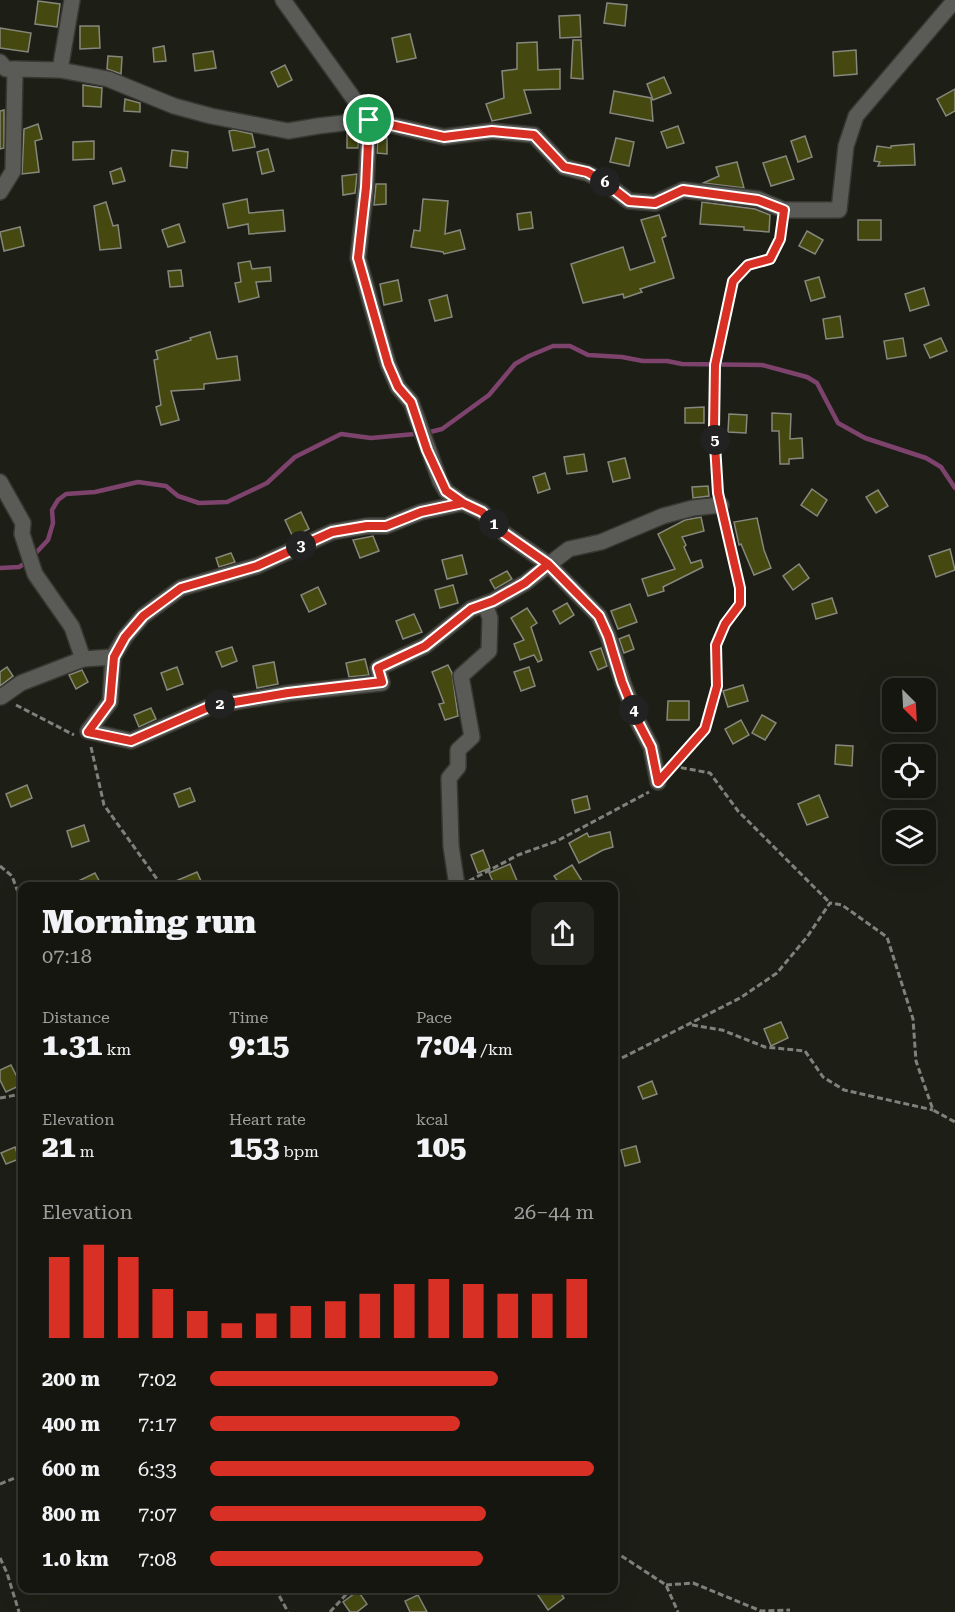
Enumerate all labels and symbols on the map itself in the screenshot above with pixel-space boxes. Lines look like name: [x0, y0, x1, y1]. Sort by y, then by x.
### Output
pin: [343, 94, 394, 145]
pin: 6: [590, 167, 620, 197]
pin: 5: [700, 425, 730, 455]
pin: 1: [479, 509, 509, 539]
pin: 3: [286, 531, 316, 561]
north arrow: [882, 678, 936, 732]
pin: 2: [205, 689, 235, 719]
pin: 4: [619, 695, 649, 725]

